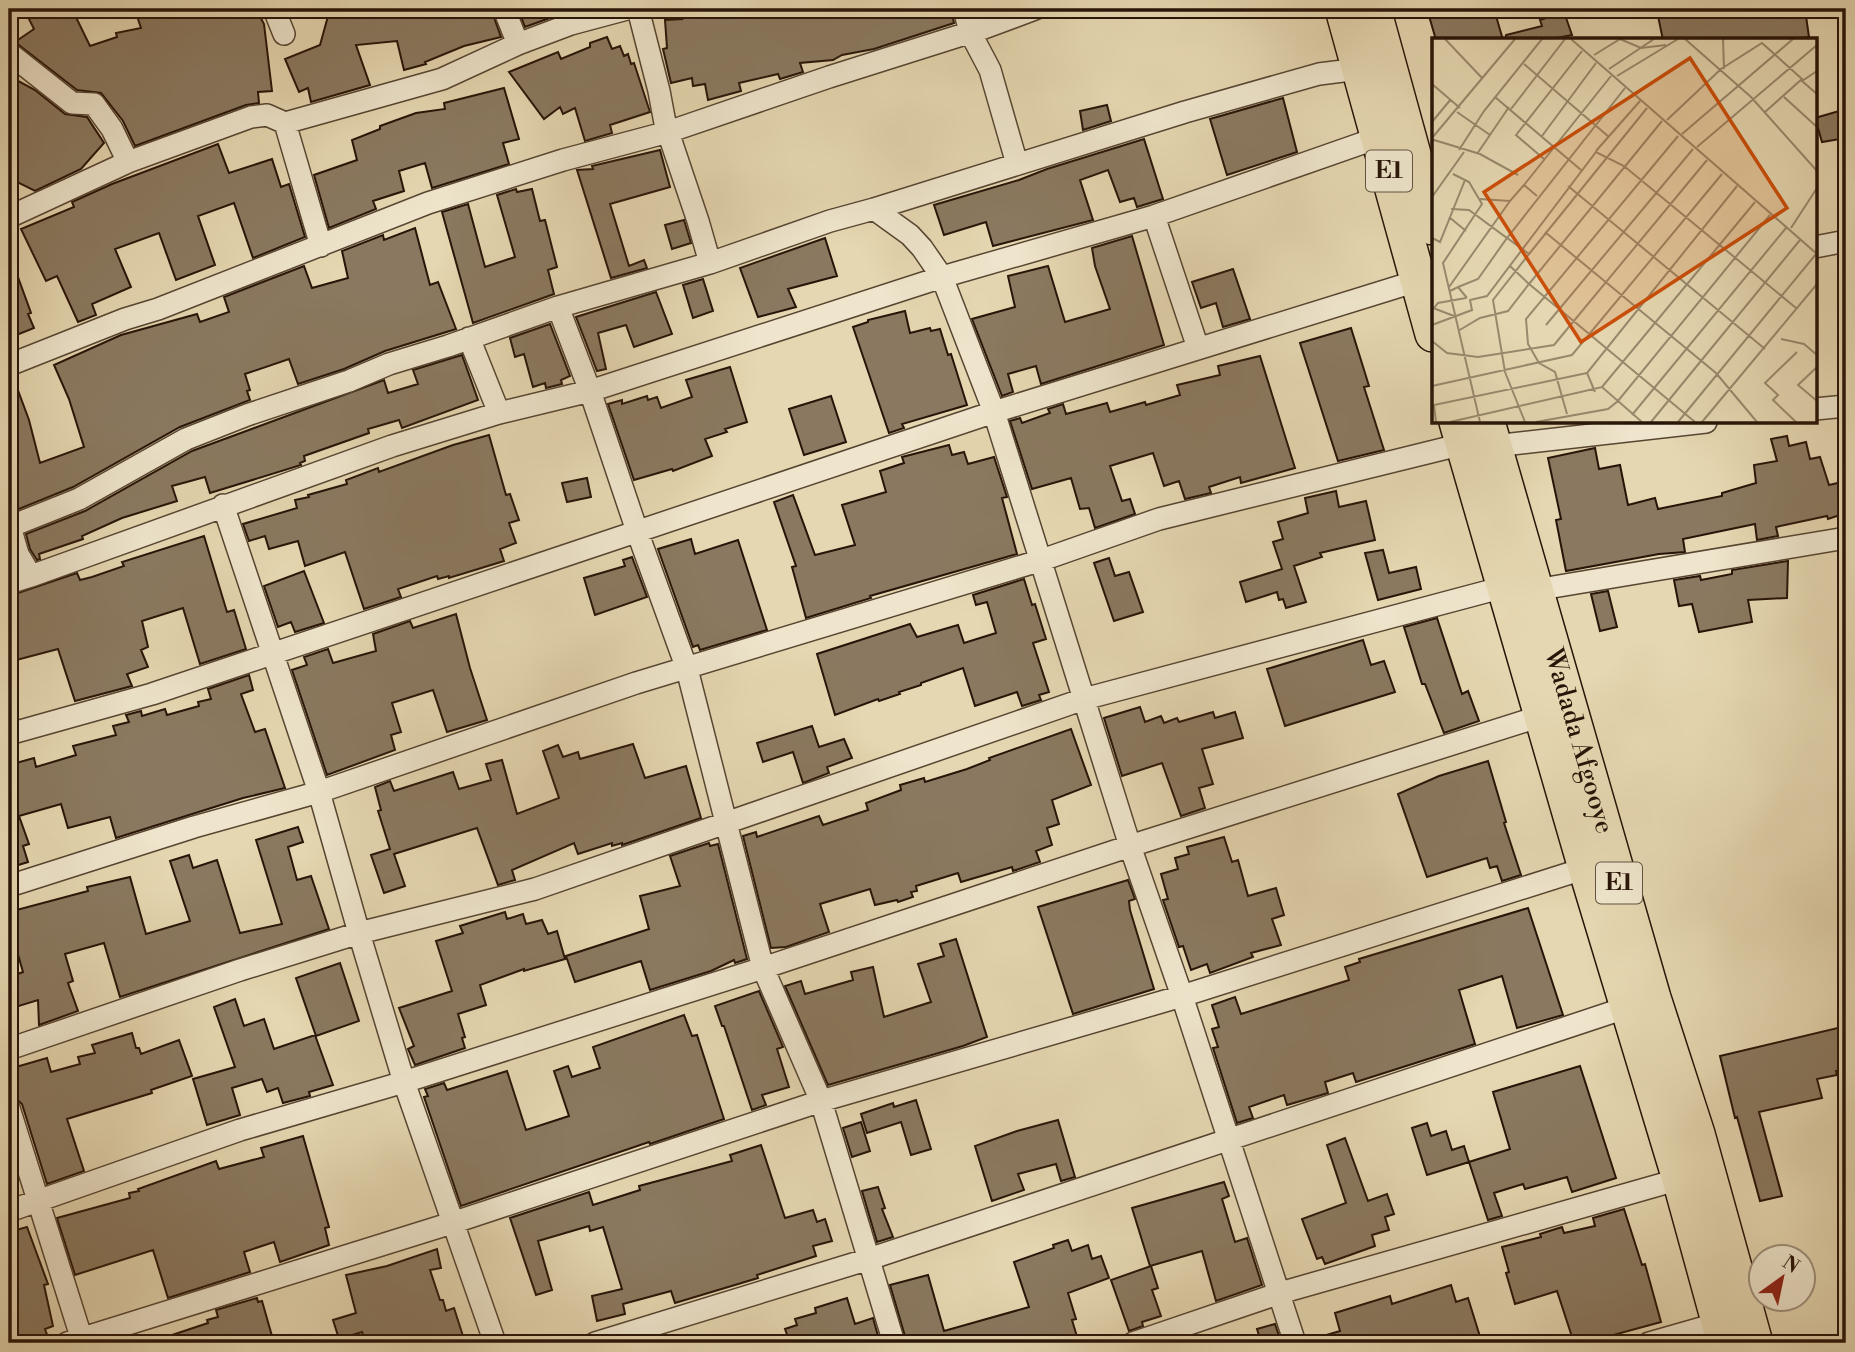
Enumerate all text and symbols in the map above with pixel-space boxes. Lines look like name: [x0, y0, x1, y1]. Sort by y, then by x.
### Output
inset map: [1432, 38, 1816, 424]
road number: E1: [1366, 150, 1412, 191]
street label: Wadada Afgooye: [1537, 644, 1621, 837]
road number: E1: [1596, 862, 1642, 903]
north arrow: [1746, 1244, 1816, 1314]
text: N: [1778, 1250, 1804, 1279]

